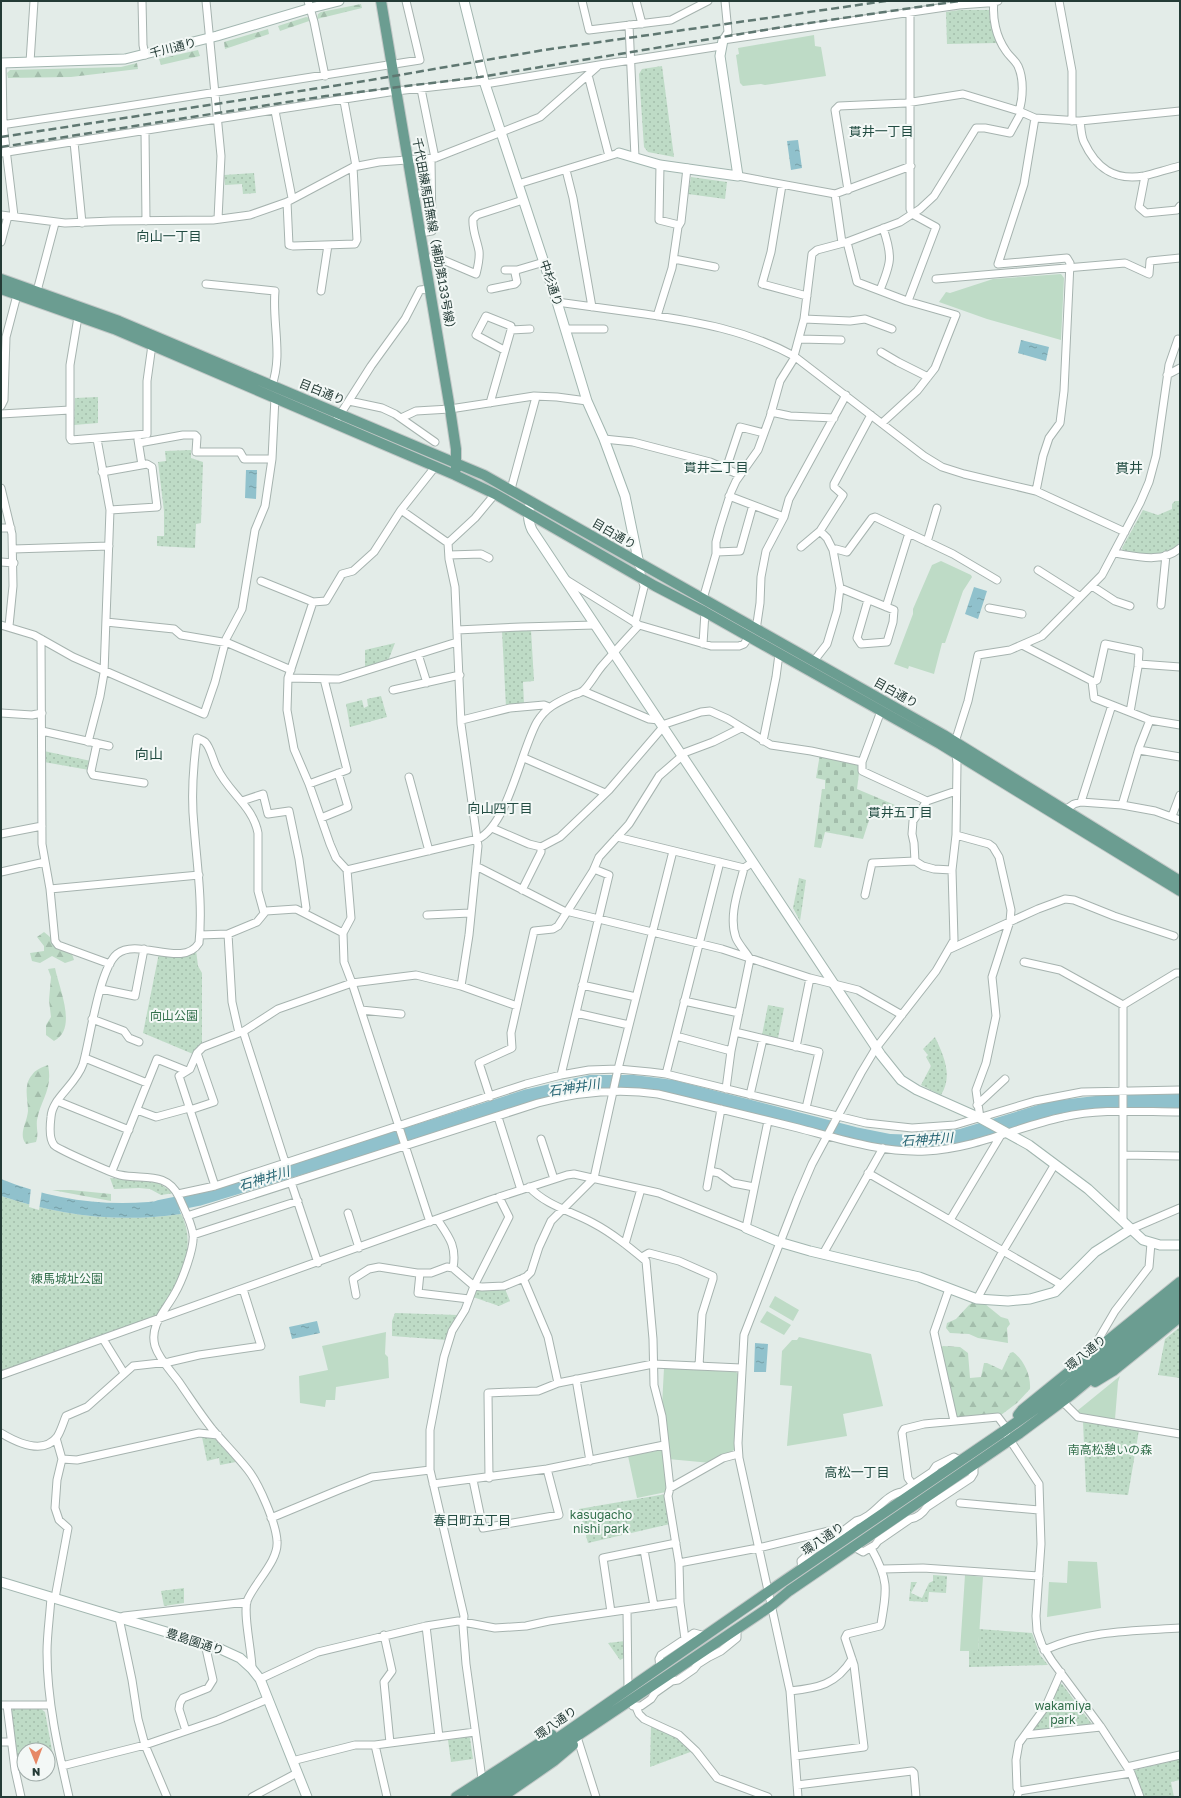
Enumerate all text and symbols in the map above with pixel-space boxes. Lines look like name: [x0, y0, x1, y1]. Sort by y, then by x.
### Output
street label: 千川通り: [148, 34, 198, 61]
district label: 貫井一丁目: [848, 123, 914, 139]
street label: 千代田練馬田無線（補助第133号線）: [410, 136, 459, 336]
district label: 向山一丁目: [136, 228, 202, 244]
street label: 中杉通り: [537, 258, 566, 308]
street label: 目白通り: [297, 376, 347, 407]
district label: 貫井二丁目: [683, 459, 749, 475]
district label: 貫井: [1115, 459, 1143, 476]
street label: 目白通り: [590, 515, 639, 552]
street label: 目白通り: [872, 674, 921, 711]
district label: 向山: [135, 745, 163, 762]
district label: 向山四丁目: [467, 800, 533, 816]
district label: 貫井五丁目: [867, 804, 933, 820]
park label: 向山公園: [150, 1008, 198, 1023]
water label: 石神井川: [547, 1075, 603, 1099]
water label: 石神井川: [900, 1129, 955, 1149]
water label: 石神井川: [237, 1162, 293, 1193]
park label: 練馬城址公園: [31, 1271, 103, 1286]
street label: 環八通り: [1062, 1332, 1109, 1374]
park label: 南高松憩いの森: [1068, 1442, 1152, 1457]
district label: 高松一丁目: [824, 1464, 890, 1480]
park label: kasugacho nishi park: [570, 1507, 632, 1536]
district label: 春日町五丁目: [433, 1512, 511, 1528]
street label: 環八通り: [799, 1519, 847, 1558]
street label: 豊島園通り: [164, 1625, 226, 1658]
park label: wakamiya park: [1035, 1698, 1091, 1727]
street label: 環八通り: [532, 1703, 580, 1743]
north arrow: [16, 1742, 56, 1782]
text: N: [32, 1766, 40, 1779]

